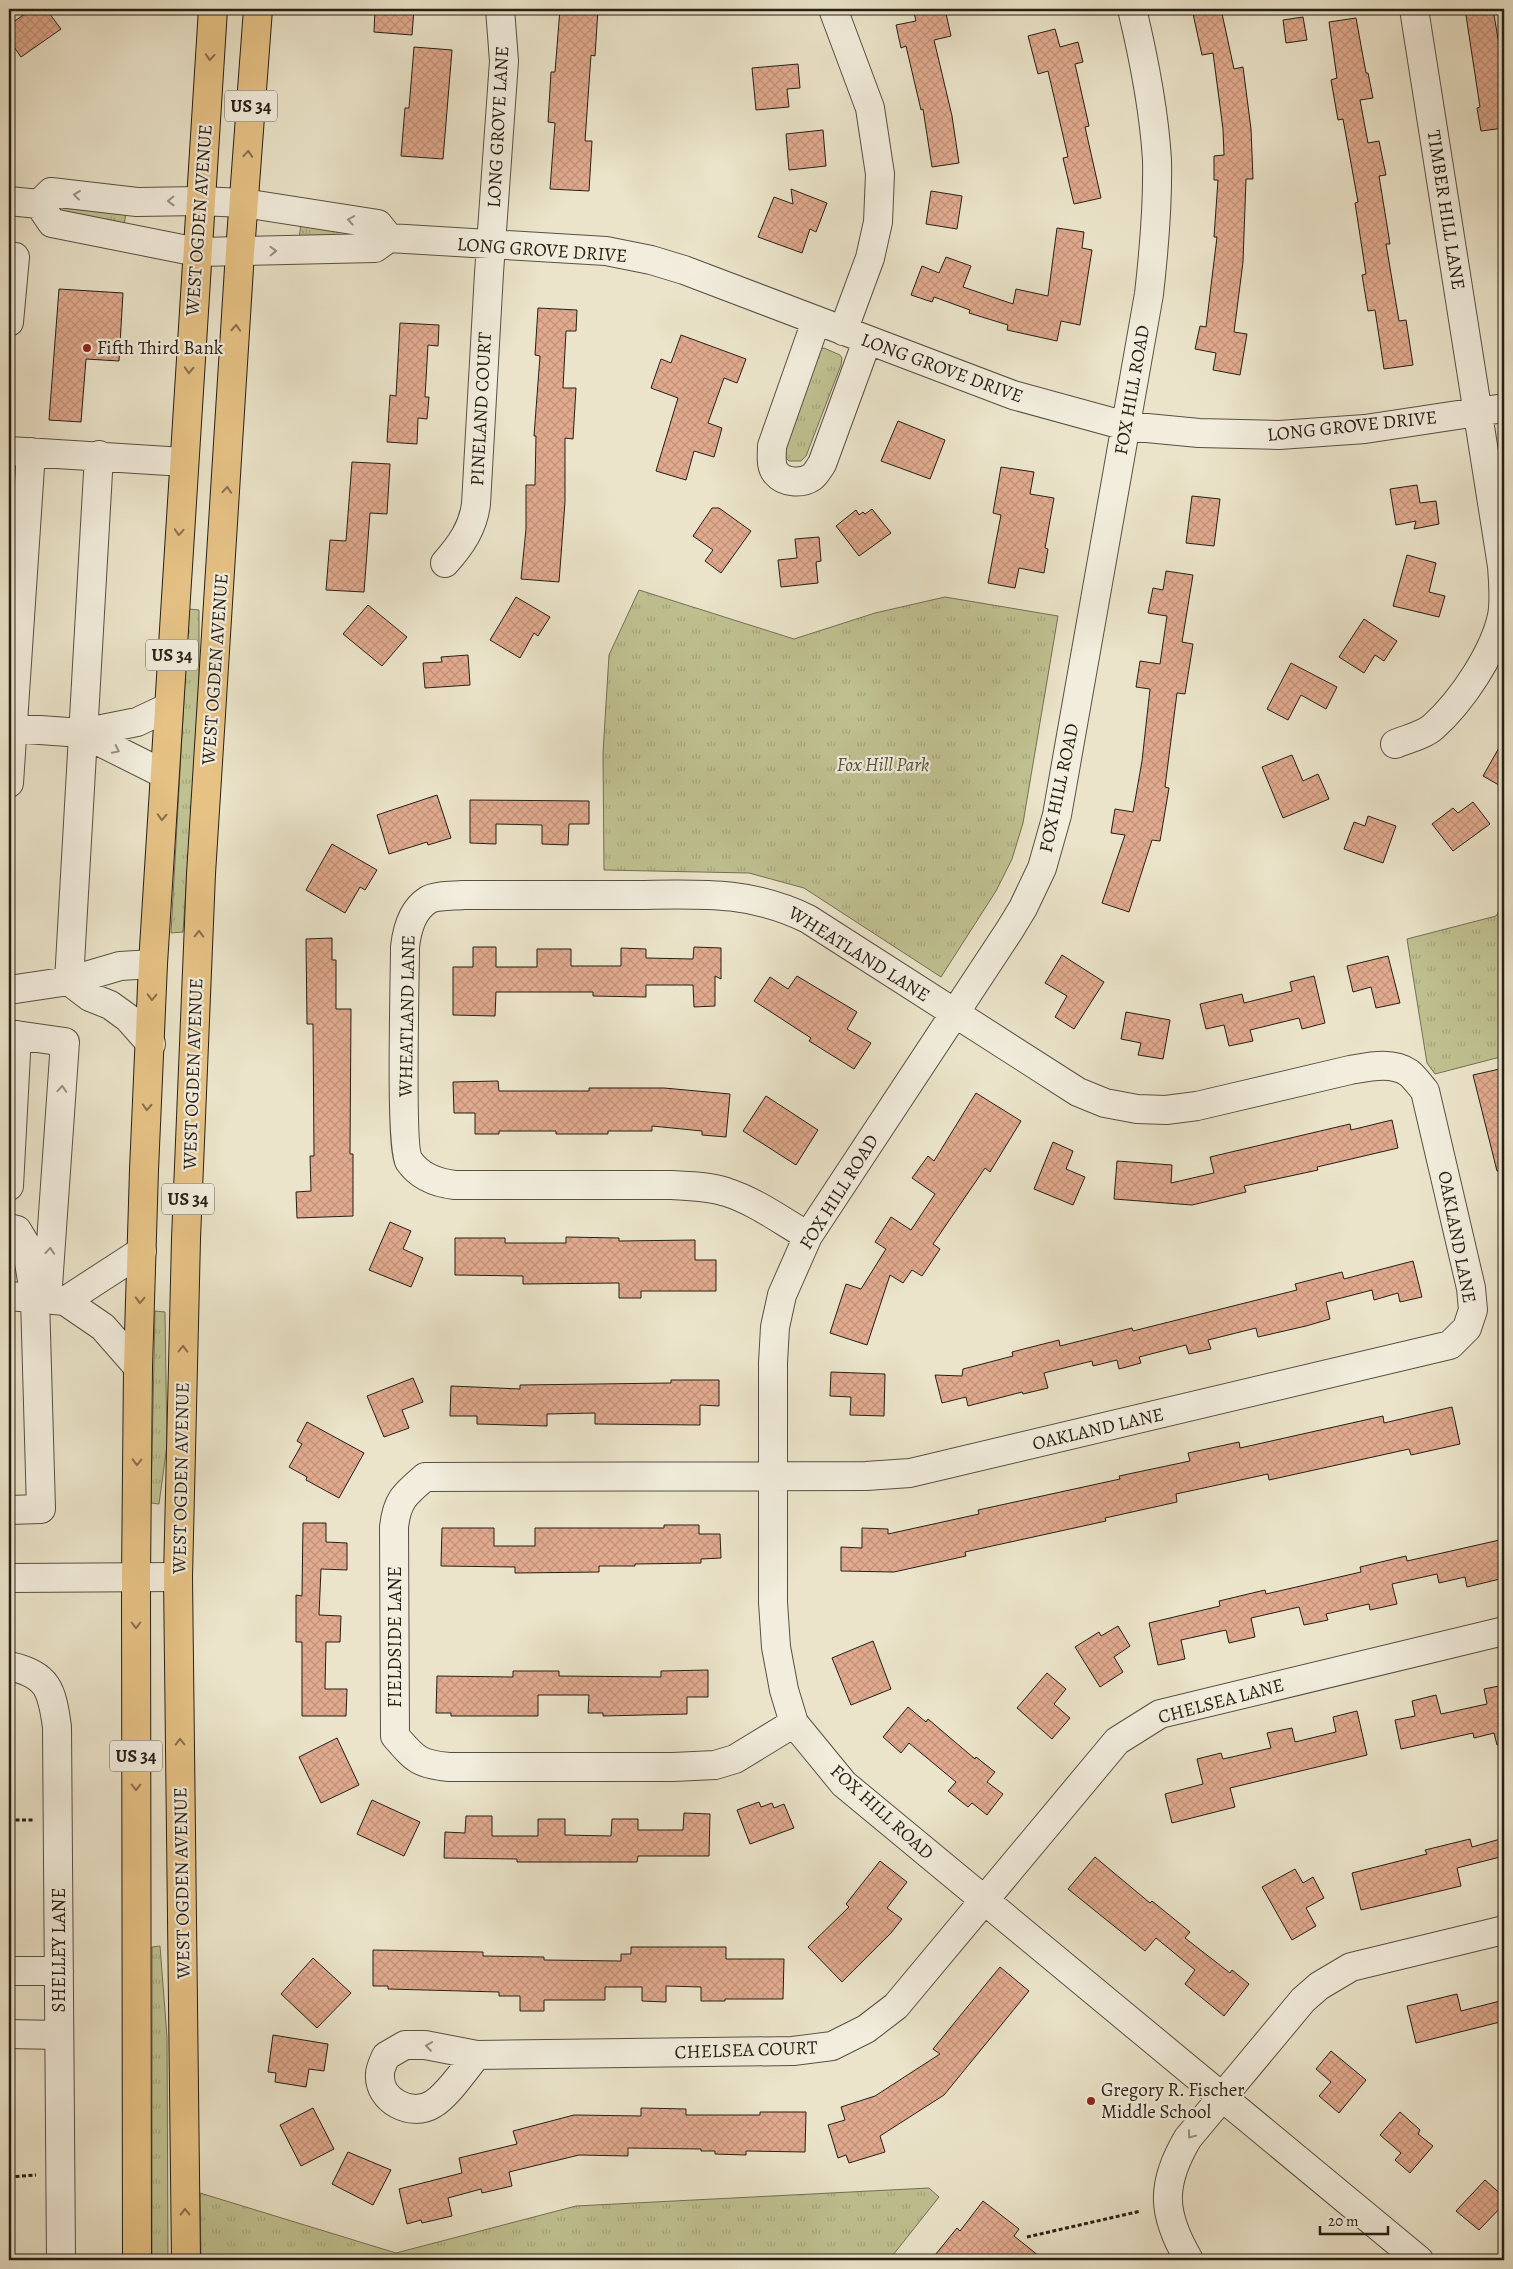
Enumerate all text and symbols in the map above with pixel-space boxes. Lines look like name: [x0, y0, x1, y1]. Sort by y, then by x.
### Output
street label: LONG GROVE LANE: [481, 45, 515, 209]
one-way arrow: [204, 54, 215, 62]
road number: US 34: [225, 90, 277, 122]
street label: WEST OGDEN AVENUE: [179, 123, 219, 318]
street label: TIMBER HILL LANE: [1421, 128, 1471, 292]
one-way arrow: [242, 150, 253, 158]
one-way arrow: [73, 190, 81, 201]
one-way arrow: [167, 196, 174, 206]
one-way arrow: [347, 215, 356, 225]
street label: LONG GROVE DRIVE: [456, 231, 628, 269]
one-way arrow: [269, 245, 277, 256]
street label: FOX HILL ROAD: [1108, 323, 1156, 457]
one-way arrow: [230, 324, 241, 332]
street label: LONG GROVE DRIVE: [857, 327, 1027, 409]
street label: PINELAND COURT: [464, 331, 498, 487]
place label: Fifth Third Bank: [97, 335, 224, 361]
marker: Fifth Third Bank: [81, 342, 93, 354]
one-way arrow: [184, 367, 195, 375]
street label: LONG GROVE DRIVE: [1266, 404, 1438, 448]
one-way arrow: [221, 486, 232, 494]
one-way arrow: [174, 529, 185, 537]
street label: WEST OGDEN AVENUE: [195, 572, 235, 767]
road number: US 34: [146, 640, 198, 670]
street label: FOX HILL ROAD: [1033, 721, 1085, 855]
one-way arrow: [111, 744, 120, 754]
park label: Fox Hill Park: [837, 752, 929, 778]
one-way arrow: [156, 813, 167, 821]
street label: WHEATLAND LANE: [782, 899, 935, 1008]
one-way arrow: [194, 930, 204, 938]
street label: WHEATLAND LANE: [393, 935, 421, 1098]
street label: WEST OGDEN AVENUE: [177, 978, 209, 1171]
one-way arrow: [147, 993, 157, 1001]
one-way arrow: [56, 1085, 67, 1093]
one-way arrow: [142, 1103, 153, 1111]
street label: FOX HILL ROAD: [793, 1129, 885, 1255]
street label: OAKLAND LANE: [1431, 1169, 1483, 1305]
road number: US 34: [162, 1184, 214, 1214]
one-way arrow: [45, 1247, 56, 1255]
one-way arrow: [135, 1296, 145, 1304]
one-way arrow: [178, 1345, 189, 1353]
street label: WEST OGDEN AVENUE: [166, 1382, 196, 1575]
street label: OAKLAND LANE: [1030, 1401, 1166, 1457]
one-way arrow: [132, 1459, 142, 1467]
street label: FIELDSIDE LANE: [382, 1566, 408, 1708]
one-way arrow: [131, 1622, 141, 1629]
street label: CHELSEA LANE: [1155, 1672, 1287, 1730]
one-way arrow: [175, 1738, 185, 1746]
road number: US 34: [110, 1740, 162, 1772]
street label: FOX HILL ROAD: [825, 1758, 939, 1866]
one-way arrow: [131, 1784, 141, 1792]
street label: WEST OGDEN AVENUE: [167, 1787, 197, 1980]
street label: SHELLEY LANE: [46, 1888, 72, 2012]
street label: CHELSEA COURT: [674, 2034, 819, 2065]
one-way arrow: [425, 2041, 433, 2052]
place label: Gregory R. Fischer Middle School: [1101, 2077, 1245, 2125]
marker: Gregory R. Fischer Middle School: [1085, 2095, 1097, 2107]
one-way arrow: [1188, 2129, 1197, 2139]
scale bar: [1320, 2204, 1388, 2236]
one-way arrow: [180, 2207, 190, 2215]
text: 20 m: [1328, 2211, 1359, 2231]

